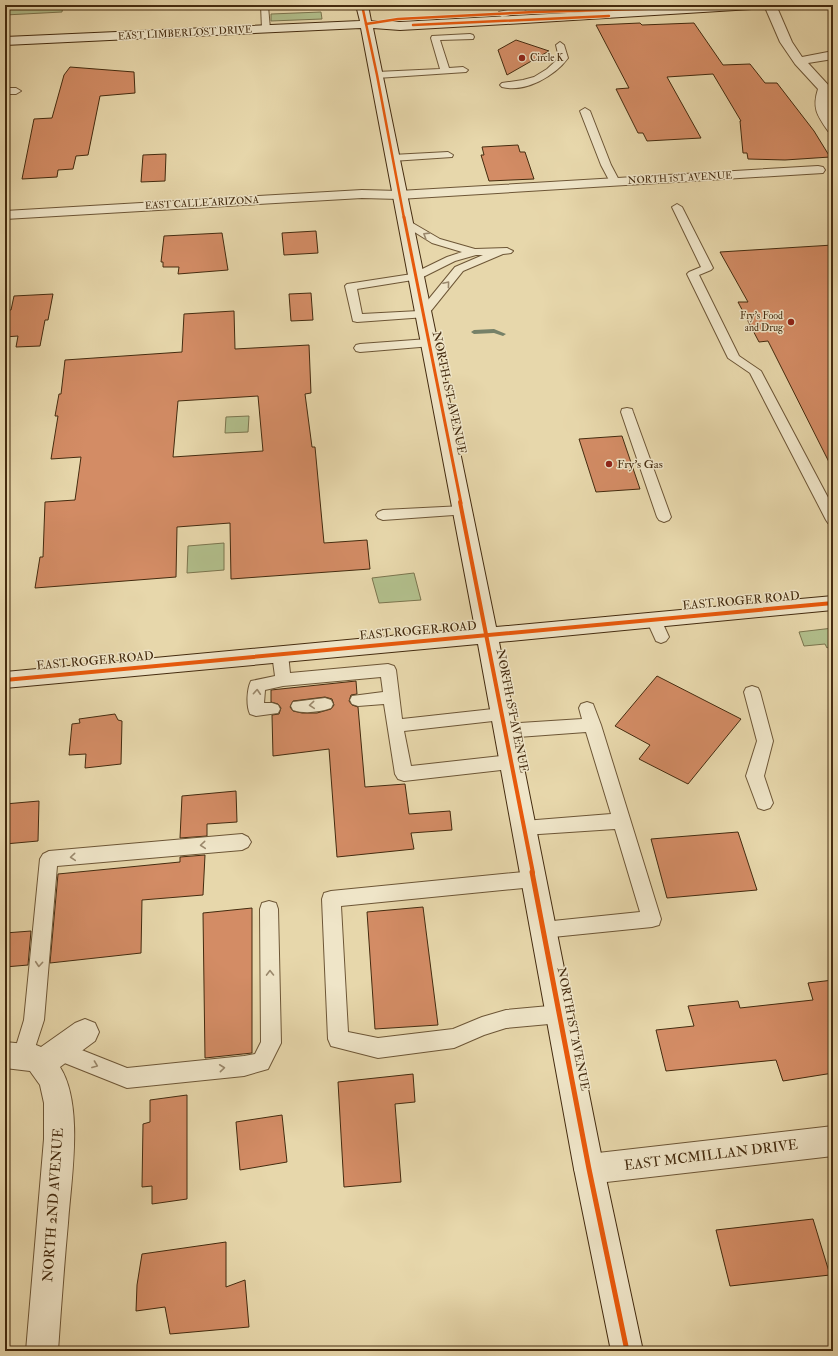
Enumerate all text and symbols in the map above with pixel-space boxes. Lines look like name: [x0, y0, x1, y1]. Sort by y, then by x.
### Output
street label: EAST LIMBERLOST DRIVE: [118, 23, 252, 43]
place label: Circle K: [530, 52, 564, 64]
marker: Circle K: [517, 53, 527, 63]
street label: NORTH 1ST AVENUE: [627, 169, 733, 187]
street label: EAST CALLE ARIZONA: [145, 194, 260, 212]
one-way arrow: [423, 232, 430, 240]
one-way arrow: [443, 282, 450, 289]
place label: Fry's Food and Drug: [740, 310, 784, 334]
marker: Fry's Food and Drug: [786, 317, 796, 327]
street label: NORTH 1ST AVENUE: [429, 330, 469, 456]
place label: Fry's Gas: [617, 457, 663, 472]
marker: Fry's Gas: [604, 459, 614, 469]
street label: EAST ROGER ROAD: [682, 588, 801, 614]
street label: EAST ROGER ROAD: [359, 618, 478, 644]
street label: EAST ROGER ROAD: [36, 648, 155, 674]
street label: NORTH 1ST AVENUE: [493, 648, 531, 774]
one-way arrow: [253, 689, 261, 695]
one-way arrow: [309, 701, 315, 710]
one-way arrow: [200, 841, 206, 850]
one-way arrow: [70, 852, 76, 861]
one-way arrow: [35, 961, 44, 967]
street label: NORTH 1ST AVENUE: [554, 966, 592, 1092]
one-way arrow: [266, 970, 274, 976]
one-way arrow: [92, 1061, 99, 1069]
one-way arrow: [219, 1064, 225, 1073]
street label: NORTH 2ND AVENUE: [39, 1127, 67, 1283]
street label: EAST MCMILLAN DRIVE: [623, 1136, 799, 1174]

